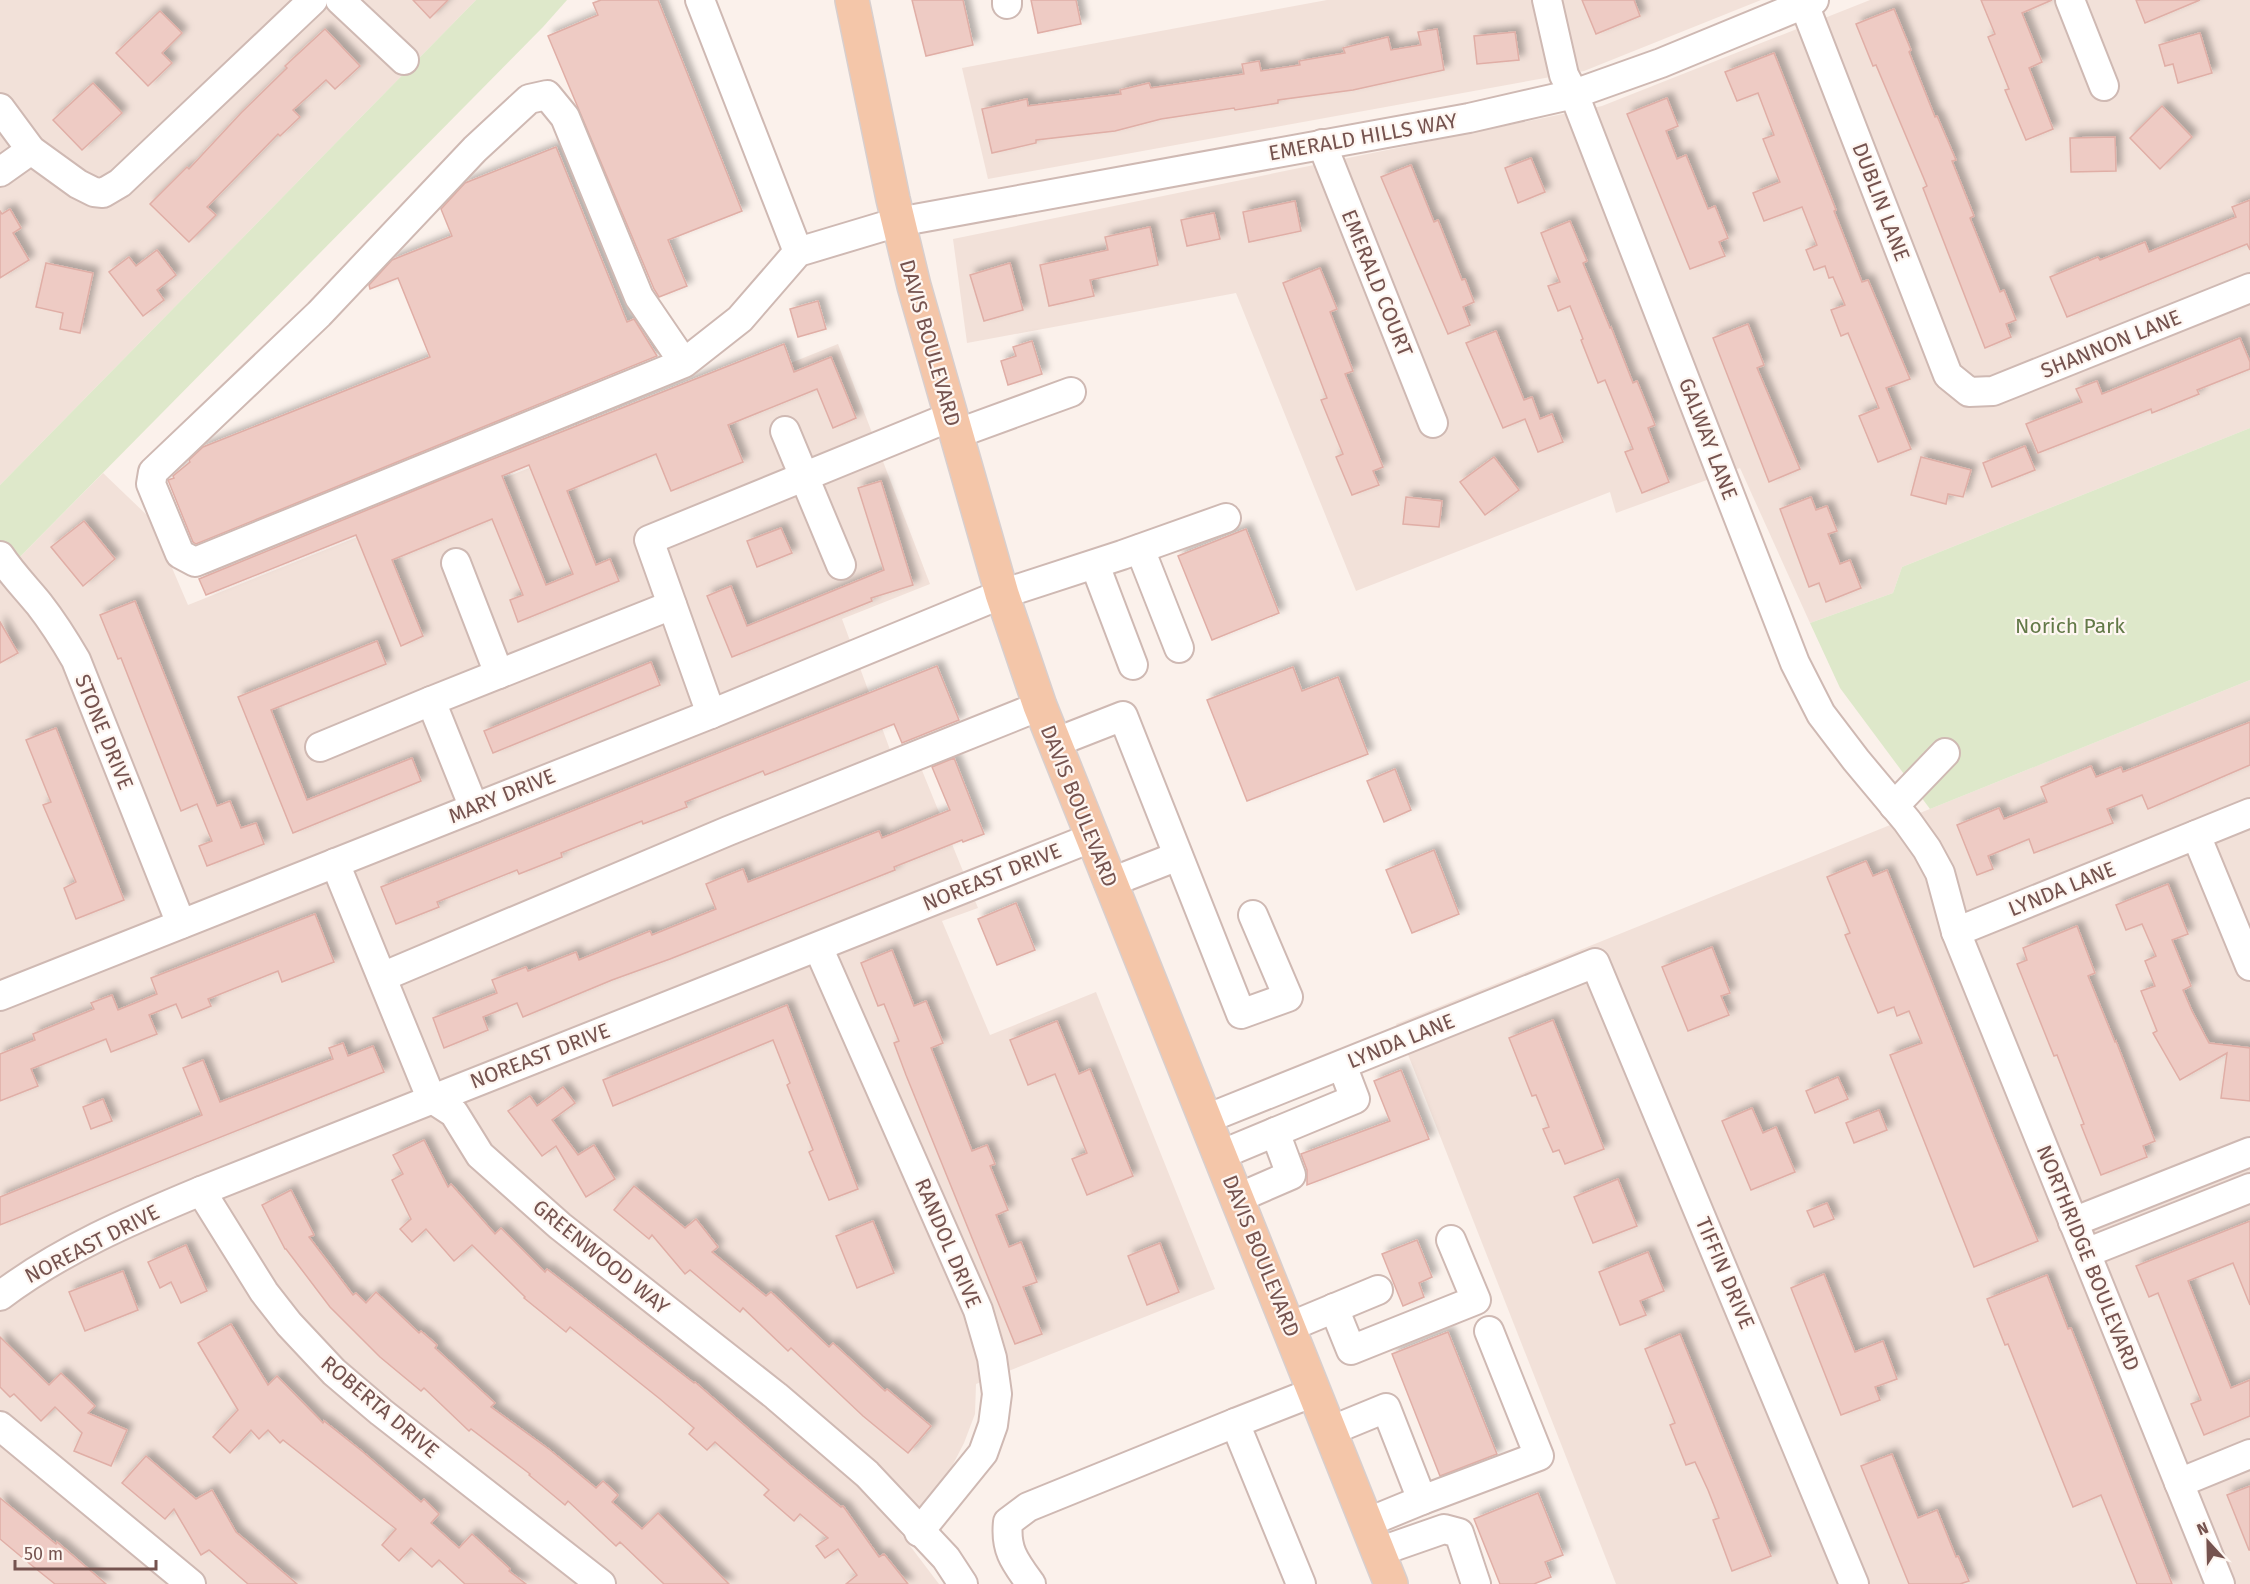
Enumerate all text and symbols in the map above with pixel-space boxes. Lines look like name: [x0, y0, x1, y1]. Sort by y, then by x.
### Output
street label: EMERALD HILLS WAY: [1267, 108, 1460, 166]
street label: DUBLIN LANE: [1846, 139, 1916, 265]
street label: EMERALD COURT: [1336, 206, 1418, 360]
street label: DAVIS BOULEVARD: [894, 257, 966, 429]
street label: SHANNON LANE: [2037, 304, 2185, 384]
street label: GALWAY LANE: [1673, 374, 1743, 504]
park label: Norich Park: [2015, 613, 2125, 639]
street label: STONE DRIVE: [69, 671, 139, 793]
street label: DAVIS BOULEVARD: [1035, 721, 1123, 891]
street label: MARY DRIVE: [445, 763, 559, 829]
street label: NOREAST DRIVE: [919, 837, 1065, 917]
street label: LYNDA LANE: [2005, 856, 2119, 922]
street label: LYNDA LANE: [1344, 1008, 1458, 1074]
street label: NOREAST DRIVE: [466, 1017, 614, 1095]
street label: NORTHRIDGE BOULEVARD: [2031, 1141, 2145, 1375]
street label: DAVIS BOULEVARD: [1217, 1171, 1305, 1341]
street label: RANDOL DRIVE: [909, 1174, 987, 1312]
street label: GREENWOOD WAY: [527, 1194, 675, 1320]
street label: NOREAST DRIVE: [20, 1199, 164, 1289]
street label: TIFFIN DRIVE: [1690, 1213, 1760, 1333]
street label: ROBERTA DRIVE: [316, 1350, 444, 1464]
north arrow: [2178, 1512, 2238, 1572]
text: N: [2194, 1518, 2211, 1539]
scale bar: [15, 1533, 156, 1571]
text: 50 m: [24, 1543, 63, 1565]

